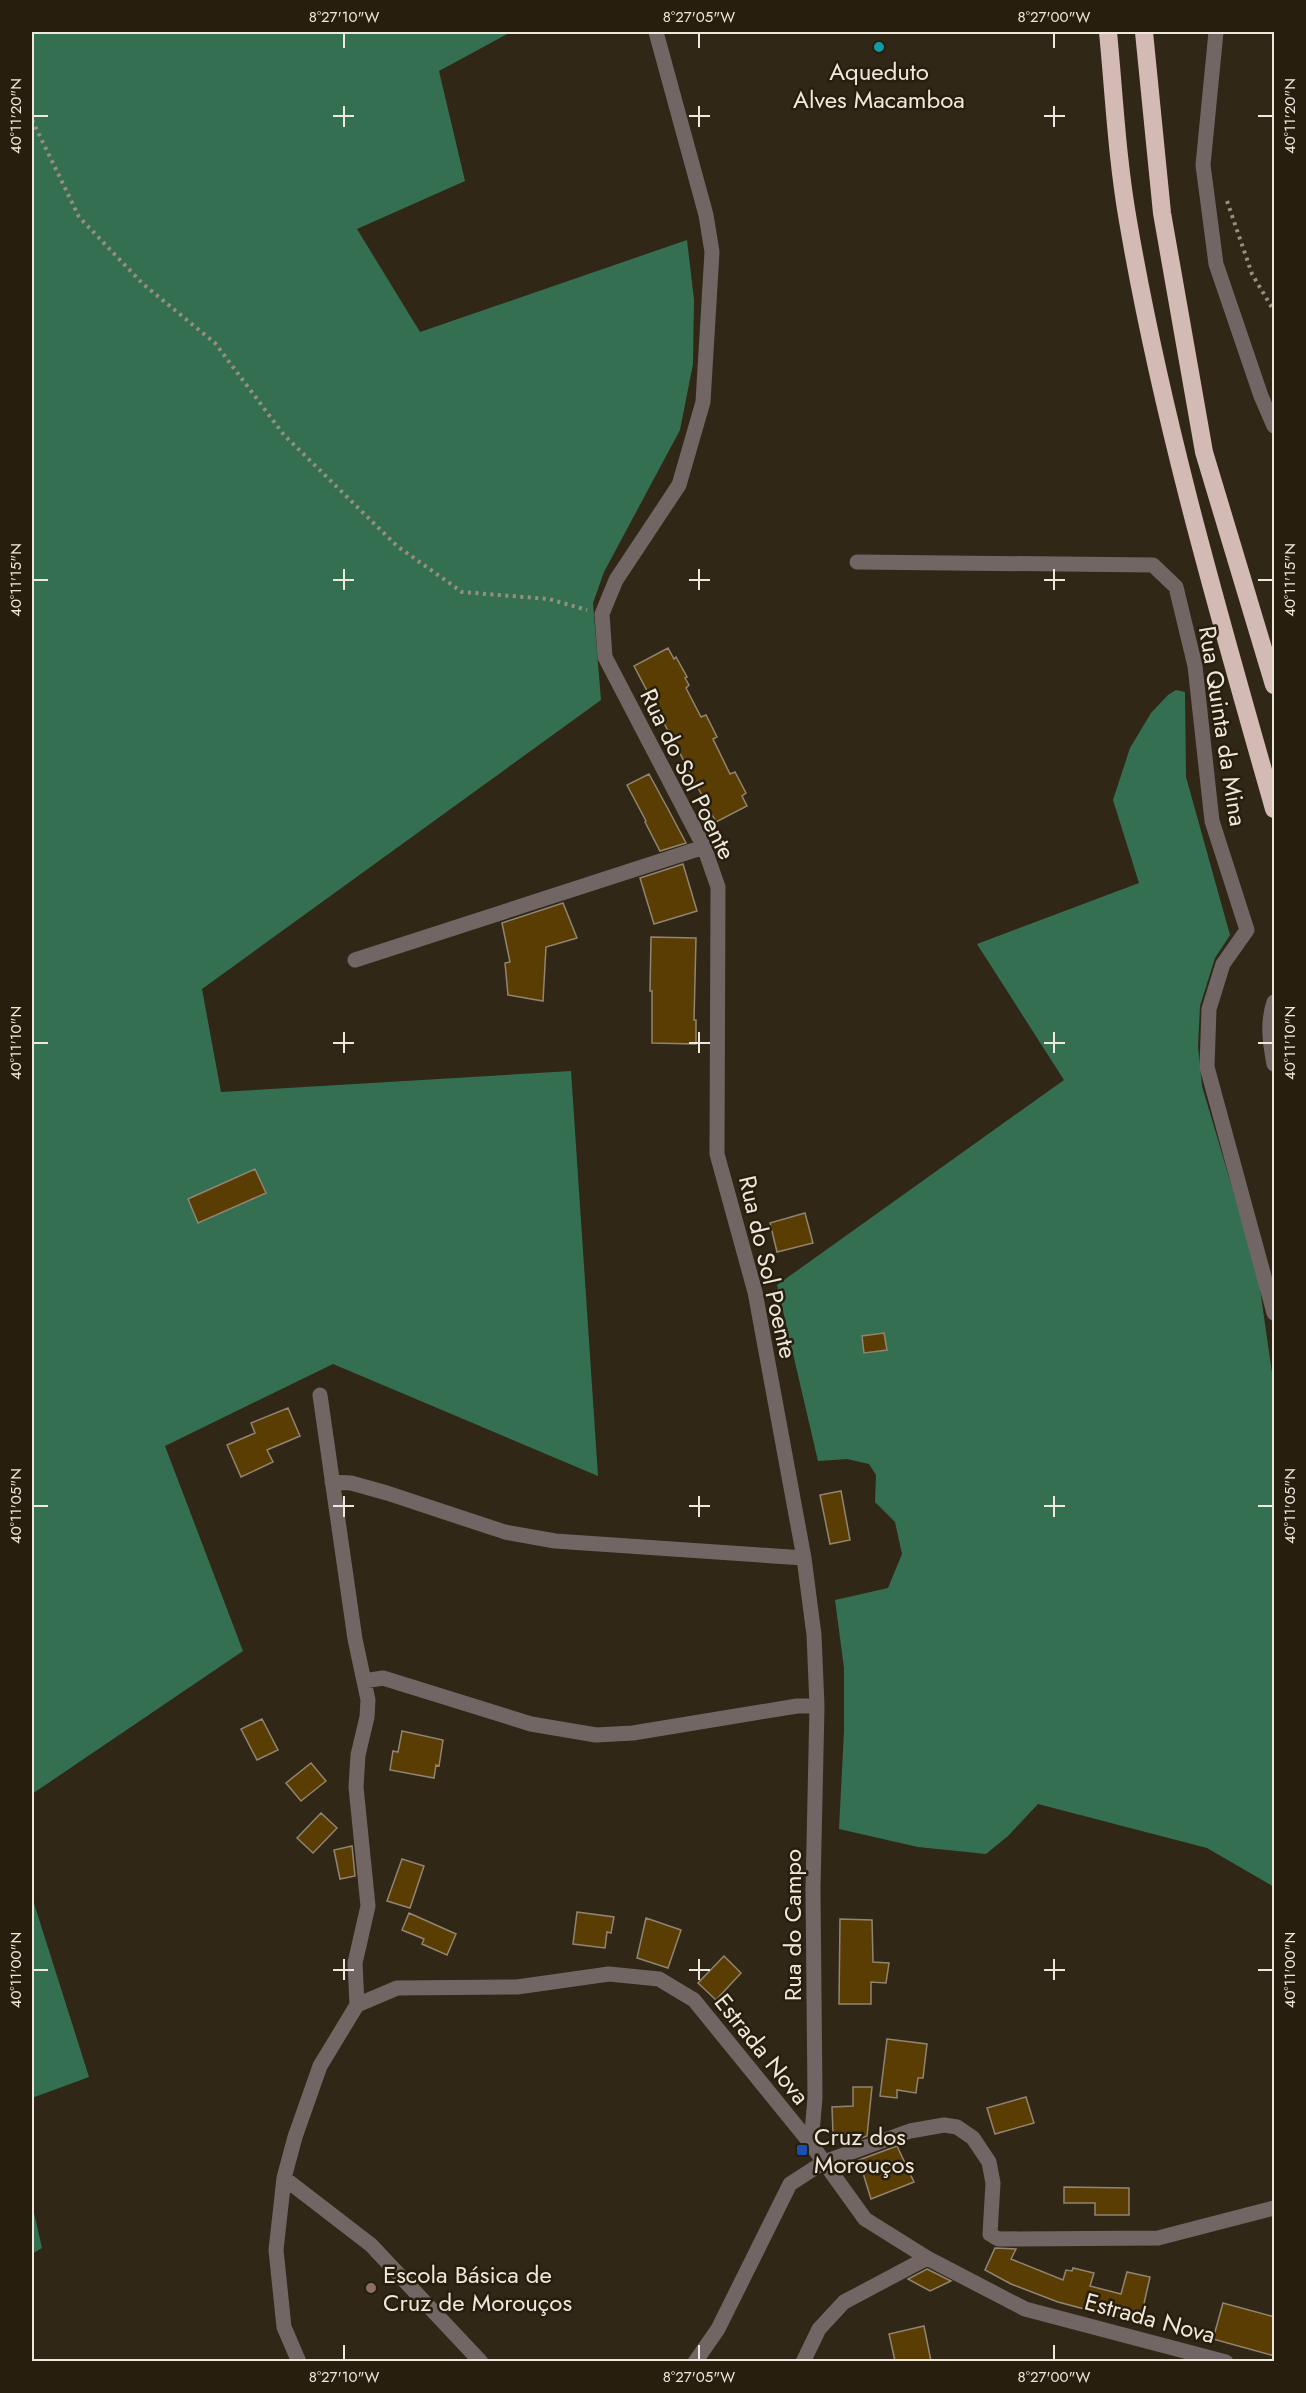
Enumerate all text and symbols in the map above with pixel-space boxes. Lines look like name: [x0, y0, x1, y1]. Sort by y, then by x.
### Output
text: 8°27'10"W: [309, 6, 379, 28]
text: 8°27'05"W: [663, 6, 735, 28]
text: 8°27'00"W: [1018, 6, 1091, 28]
marker: Aqueduto Alves Macamboa: [872, 40, 886, 54]
place label: Aqueduto Alves Macamboa: [793, 54, 965, 117]
text: 40°11'20"N: [5, 78, 27, 154]
text: 40°11'20"N: [1279, 78, 1301, 154]
text: 40°11'15"N: [5, 543, 27, 617]
text: 40°11'15"N: [1279, 543, 1301, 617]
street label: Rua Quinta da Mina: [1190, 624, 1256, 828]
street label: Rua do Sol Poente: [631, 683, 745, 865]
text: 40°11'10"N: [5, 1006, 27, 1080]
text: 40°11'10"N: [1279, 1006, 1301, 1080]
street label: Rua do Sol Poente: [730, 1172, 806, 1362]
text: 40°11'05"N: [5, 1468, 27, 1544]
text: 40°11'05"N: [1279, 1468, 1301, 1544]
street label: Rua do Campo: [775, 1849, 810, 2001]
text: 40°11'00"N: [5, 1932, 27, 2008]
text: 40°11'00"N: [1279, 1932, 1301, 2008]
street label: Estrada Nova: [706, 1986, 818, 2112]
place label: Cruz dos Morouços: [814, 2119, 914, 2182]
marker: Cruz dos Morouços: [795, 2143, 809, 2157]
place label: Escola Básica de Cruz de Morouços: [383, 2257, 572, 2320]
marker: Escola Básica de Cruz de Morouços: [364, 2281, 378, 2295]
street label: Estrada Nova: [1081, 2284, 1219, 2352]
text: 8°27'10"W: [309, 2366, 379, 2388]
text: 8°27'05"W: [663, 2366, 735, 2388]
text: 8°27'00"W: [1018, 2366, 1091, 2388]

